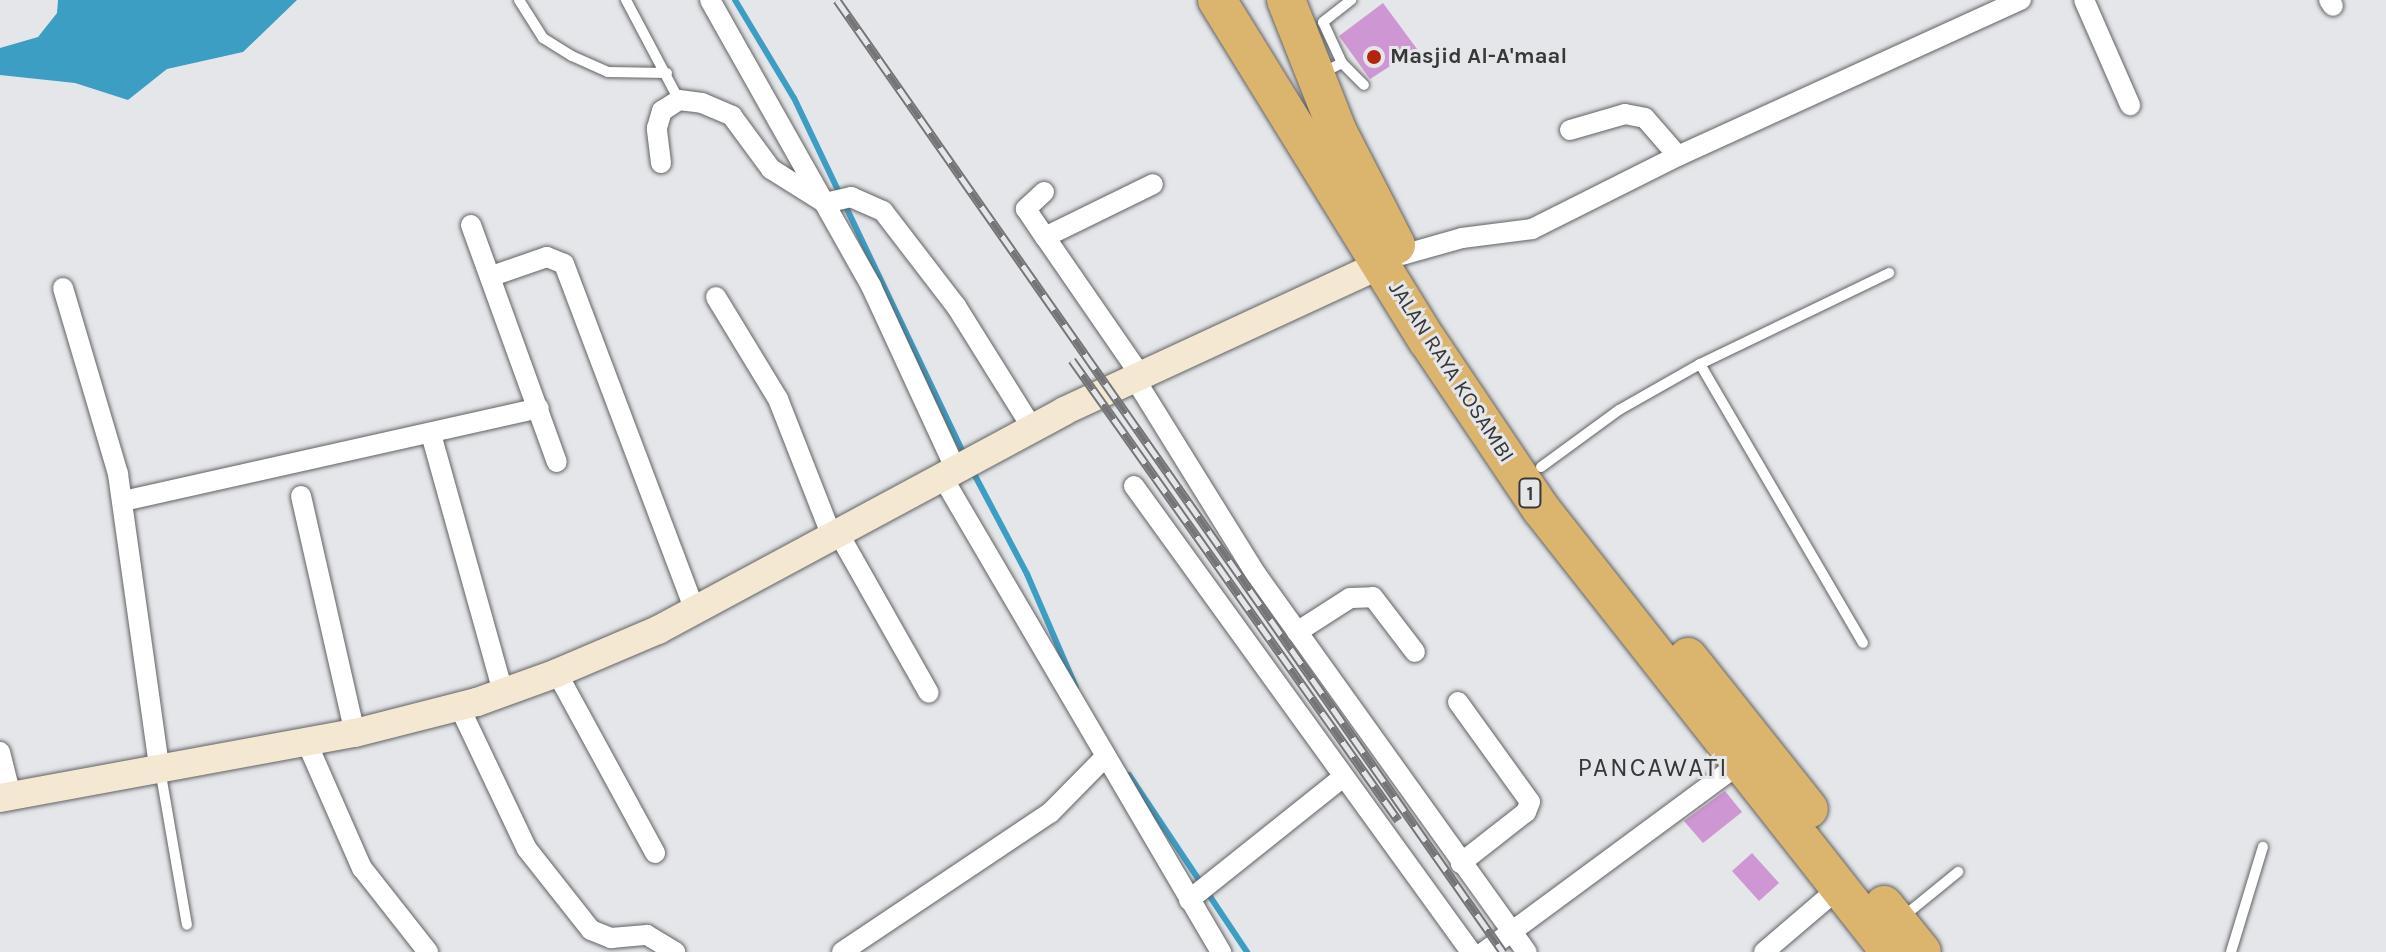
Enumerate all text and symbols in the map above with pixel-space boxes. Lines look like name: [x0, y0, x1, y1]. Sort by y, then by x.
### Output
place label: Masjid Al-A'maal: [1390, 44, 1567, 70]
marker: Masjid Al-A'maal: [1365, 48, 1383, 66]
street label: JALAN RAYA KOSAMBI: [1383, 276, 1519, 468]
road number: 1: [1518, 477, 1542, 509]
district label: PANCAWATI: [1578, 752, 1728, 784]

